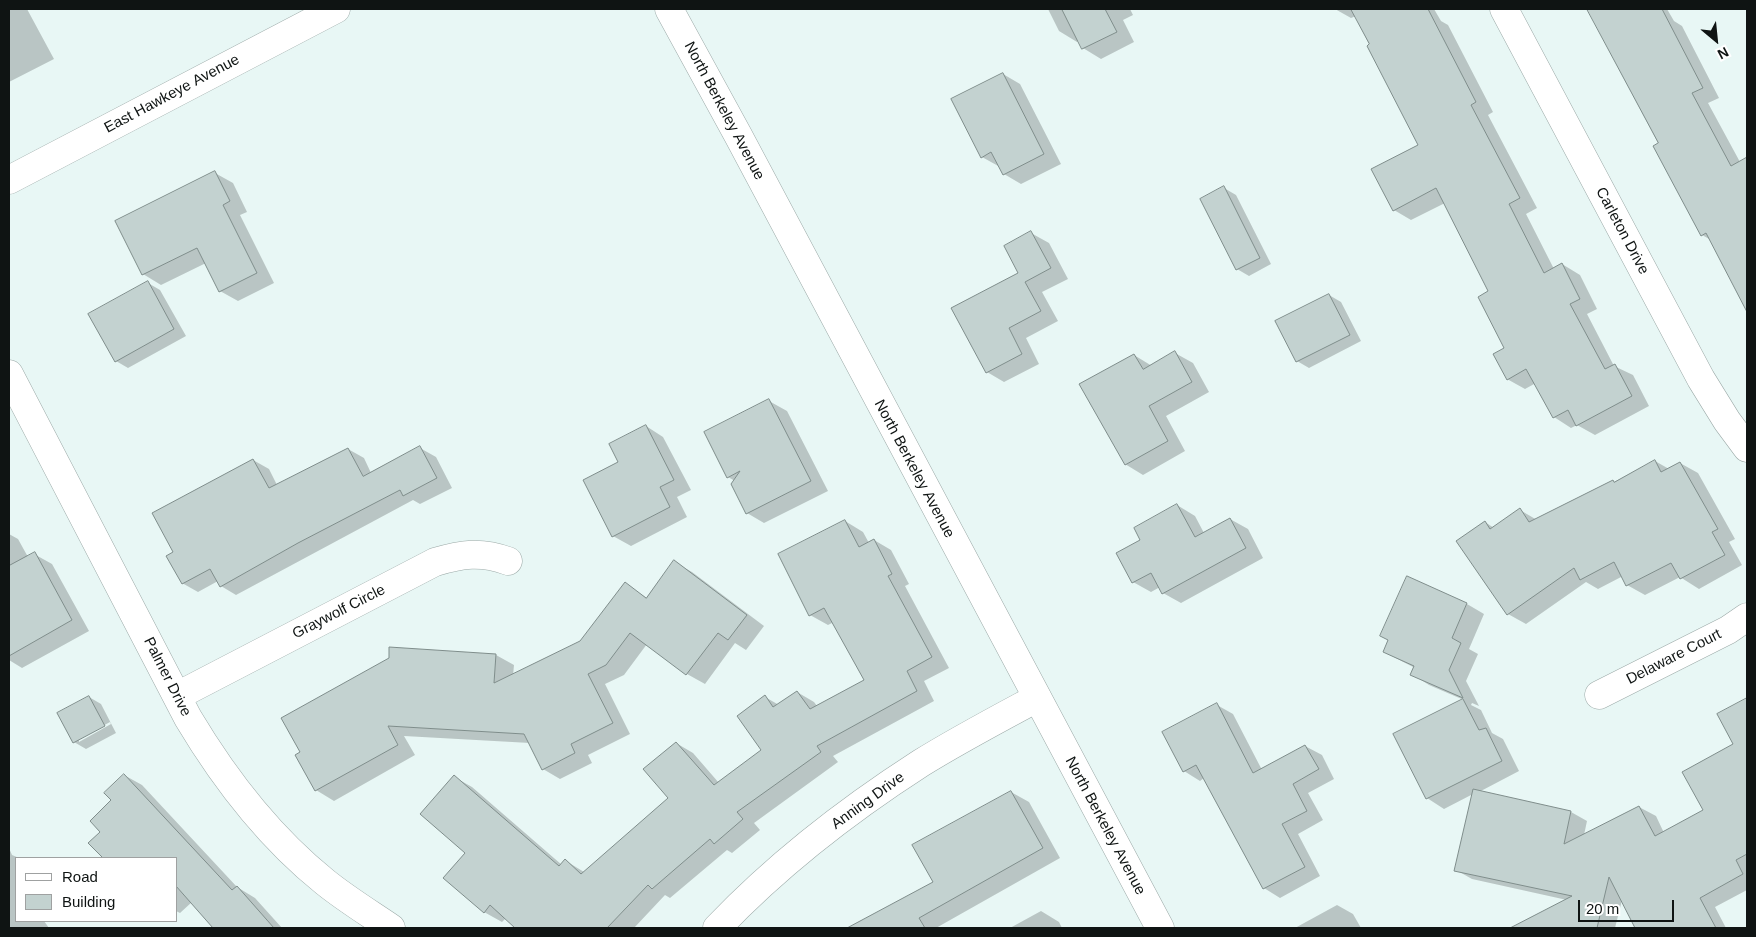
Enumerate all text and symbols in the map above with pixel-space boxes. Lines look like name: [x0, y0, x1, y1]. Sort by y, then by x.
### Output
north arrow: [1691, 15, 1741, 65]
street label: North Berkeley Avenue: [680, 39, 768, 183]
text: N: [1715, 44, 1731, 63]
street label: East Hawkeye Avenue: [101, 51, 243, 137]
street label: Carleton Drive: [1592, 184, 1652, 278]
street label: North Berkeley Avenue: [870, 397, 958, 541]
street label: Graywolf Circle: [290, 581, 388, 643]
street label: Delaware Court: [1623, 625, 1725, 689]
street label: Palmer Drive: [139, 634, 195, 720]
street label: North Berkeley Avenue: [1061, 754, 1149, 898]
street label: Anning Drive: [828, 768, 908, 834]
legend: [15, 857, 178, 922]
text: Road: [62, 868, 98, 885]
scale bar: [1581, 890, 1677, 922]
text: Building: [62, 893, 115, 910]
text: 20 m: [1586, 900, 1619, 917]

